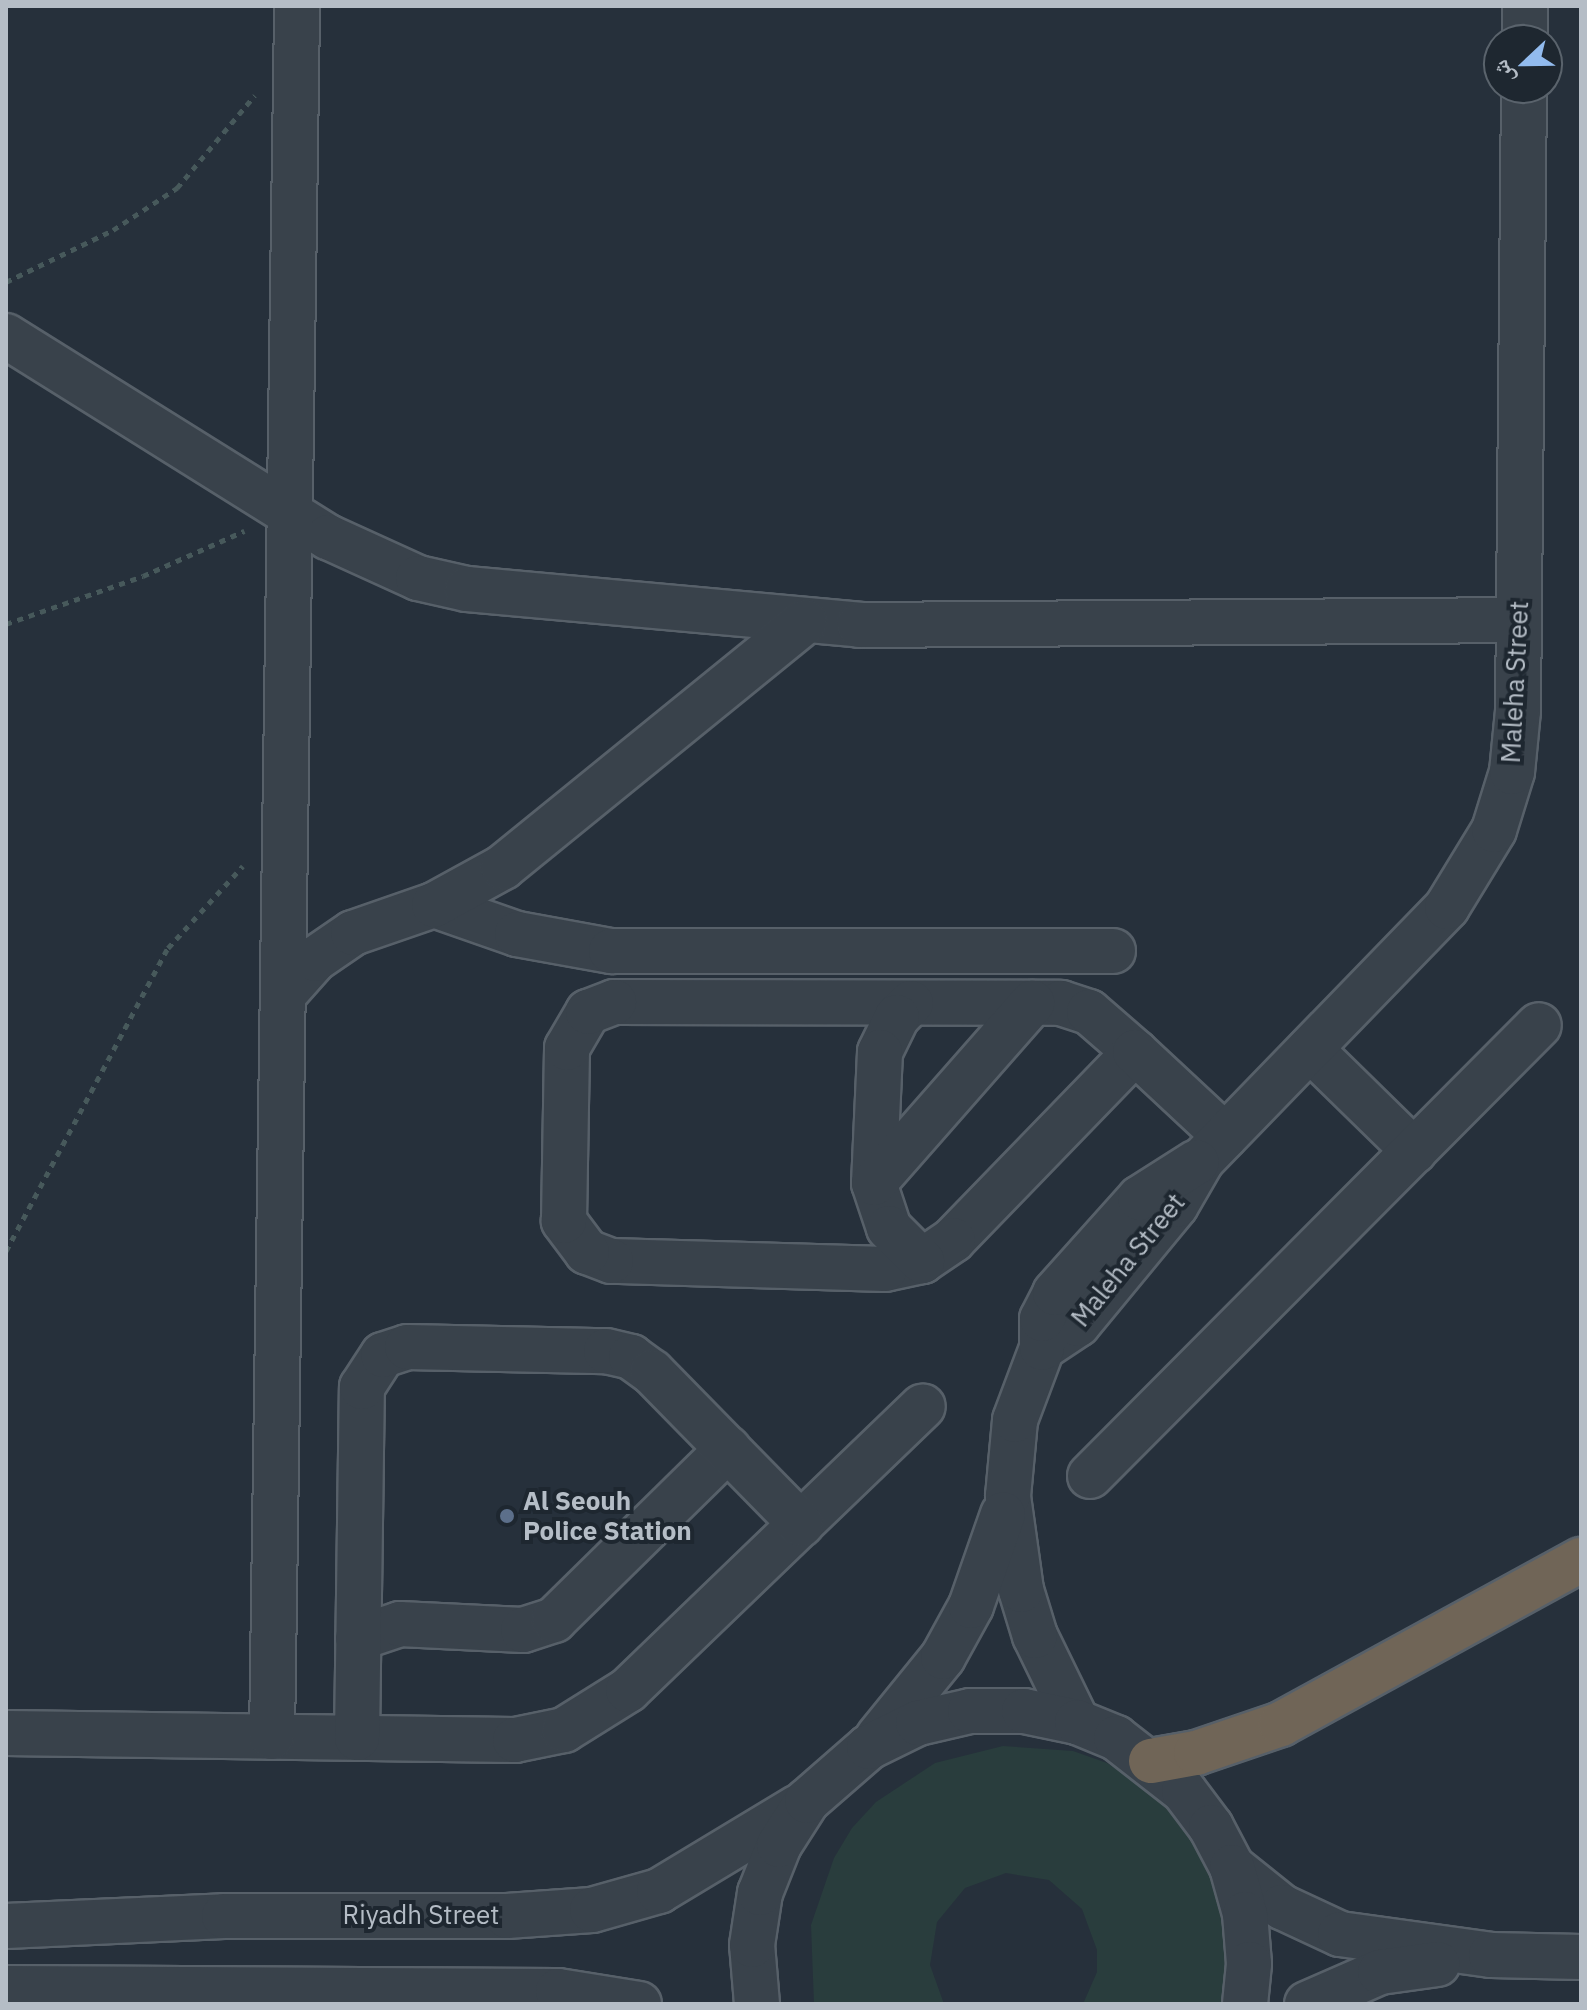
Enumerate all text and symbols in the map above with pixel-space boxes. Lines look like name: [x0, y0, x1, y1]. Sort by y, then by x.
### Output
north arrow: [1483, 24, 1563, 104]
text: ش: [1484, 56, 1520, 89]
street label: Maleha Street: [1495, 600, 1535, 764]
street label: Maleha Street: [1065, 1187, 1191, 1333]
place label: Al Seouh Police Station: [523, 1485, 692, 1546]
marker: Al Seouh Police Station: [498, 1507, 516, 1525]
street label: Riyadh Street: [343, 1899, 499, 1931]

